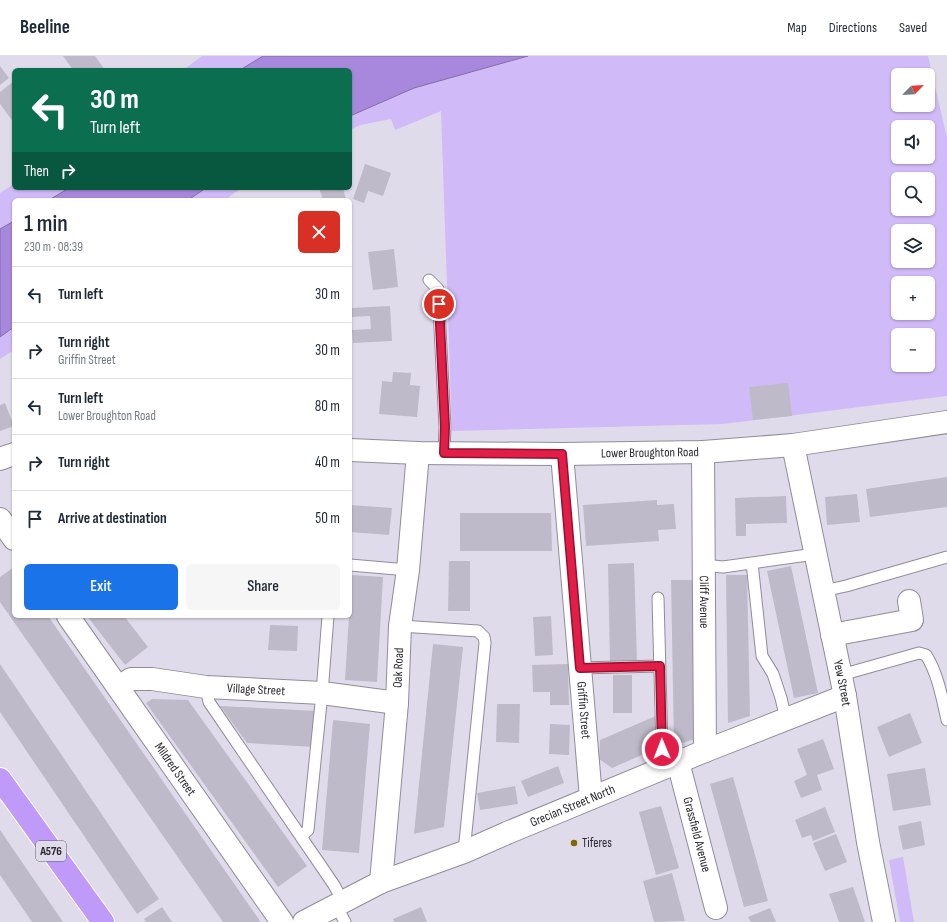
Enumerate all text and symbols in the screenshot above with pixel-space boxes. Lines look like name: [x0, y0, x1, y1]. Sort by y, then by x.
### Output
text: Beeline: [20, 16, 70, 39]
text: Map: [787, 19, 807, 36]
text: Directions: [829, 19, 877, 36]
text: Saved: [899, 19, 927, 36]
north arrow: [891, 68, 935, 112]
map controls: [891, 68, 935, 372]
text: 30 m: [90, 83, 139, 116]
icon: left: [24, 84, 76, 136]
text: Turn left: [90, 117, 141, 138]
button: sound: [891, 120, 935, 164]
icon: right: [57, 160, 79, 182]
text: Then: [24, 162, 49, 181]
button: search: [891, 172, 935, 216]
text: 1 min: [24, 209, 68, 238]
button: close: [298, 211, 340, 253]
button: layers: [891, 224, 935, 268]
text: 230 m · 08:39: [24, 239, 83, 255]
button: +: [891, 276, 935, 320]
icon: left: [24, 284, 46, 306]
text: Turn left: [58, 285, 103, 304]
text: 30 m: [315, 285, 340, 304]
pin: [422, 287, 456, 321]
icon: arrive: [428, 293, 450, 315]
button: −: [891, 328, 935, 372]
text: Turn right: [58, 333, 110, 352]
icon: right: [24, 340, 46, 362]
text: 30 m: [315, 341, 340, 360]
text: Griffin Street: [58, 352, 116, 368]
text: Turn left: [58, 389, 103, 408]
icon: left: [24, 396, 46, 418]
text: 80 m: [315, 397, 340, 416]
text: Lower Broughton Road: [58, 408, 156, 424]
street label: Lower Broughton Road: [601, 444, 699, 461]
icon: right: [24, 452, 46, 474]
text: Turn right: [58, 453, 110, 472]
text: 40 m: [315, 453, 340, 472]
icon: arrive: [24, 508, 46, 530]
text: Arrive at destination: [58, 509, 167, 528]
text: 50 m: [315, 509, 340, 528]
button: Exit: [24, 564, 178, 610]
button: Share: [186, 564, 340, 610]
street label: Cliff Avenue: [696, 576, 712, 628]
street label: Oak Road: [390, 647, 407, 688]
street label: Yew Street: [830, 658, 854, 707]
street label: Village Street: [227, 680, 286, 699]
street label: Griffin Street: [573, 681, 594, 740]
position arrow: [641, 728, 683, 770]
street label: Mildred Street: [151, 739, 199, 799]
street label: Grecian Street North: [528, 781, 617, 831]
street label: Grassfield Avenue: [679, 795, 714, 874]
place label: Tiferes: [582, 835, 612, 851]
marker: Tiferes: [569, 838, 579, 848]
road number: A576: [36, 841, 66, 861]

